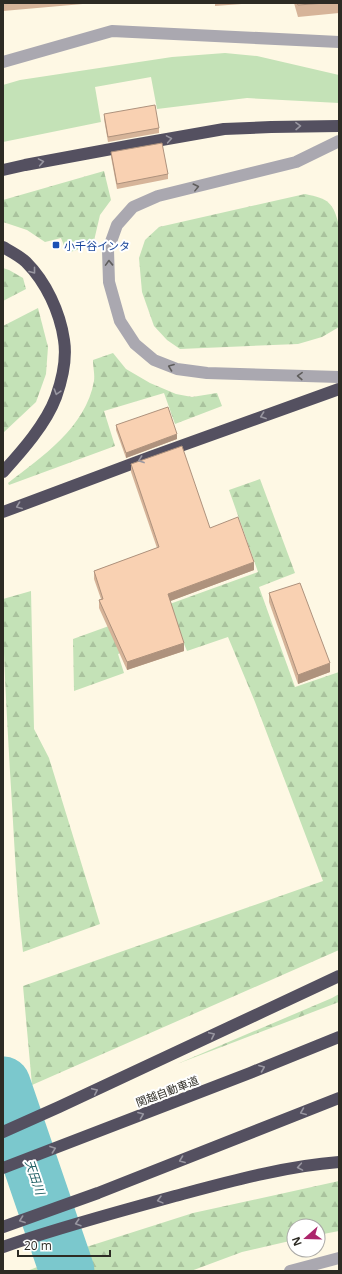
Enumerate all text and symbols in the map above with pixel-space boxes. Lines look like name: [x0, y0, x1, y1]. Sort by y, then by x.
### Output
one-way arrow: [295, 122, 301, 130]
one-way arrow: [166, 135, 172, 143]
one-way arrow: [38, 158, 44, 166]
one-way arrow: [193, 183, 200, 191]
place label: 小千谷インタ: [64, 238, 130, 253]
marker: 小千谷インタ: [51, 240, 61, 250]
one-way arrow: [104, 260, 113, 266]
one-way arrow: [28, 266, 35, 273]
one-way arrow: [167, 363, 174, 371]
one-way arrow: [297, 372, 303, 380]
one-way arrow: [53, 389, 62, 396]
one-way arrow: [259, 411, 266, 420]
one-way arrow: [137, 456, 144, 464]
one-way arrow: [15, 501, 22, 509]
one-way arrow: [208, 1032, 215, 1040]
one-way arrow: [259, 1064, 266, 1072]
street label: 関越自動車道: [134, 1072, 200, 1110]
one-way arrow: [90, 1088, 98, 1096]
one-way arrow: [299, 1108, 306, 1116]
one-way arrow: [138, 1112, 145, 1120]
one-way arrow: [49, 1146, 56, 1154]
one-way arrow: [178, 1156, 185, 1164]
water label: 天田川: [21, 1157, 50, 1199]
one-way arrow: [297, 1163, 304, 1171]
one-way arrow: [157, 1195, 164, 1204]
one-way arrow: [18, 1216, 25, 1224]
one-way arrow: [74, 1218, 81, 1227]
north arrow: [286, 1218, 326, 1258]
scale bar: [18, 1232, 110, 1258]
text: N: [288, 1235, 305, 1248]
text: 20 m: [24, 1237, 52, 1254]

